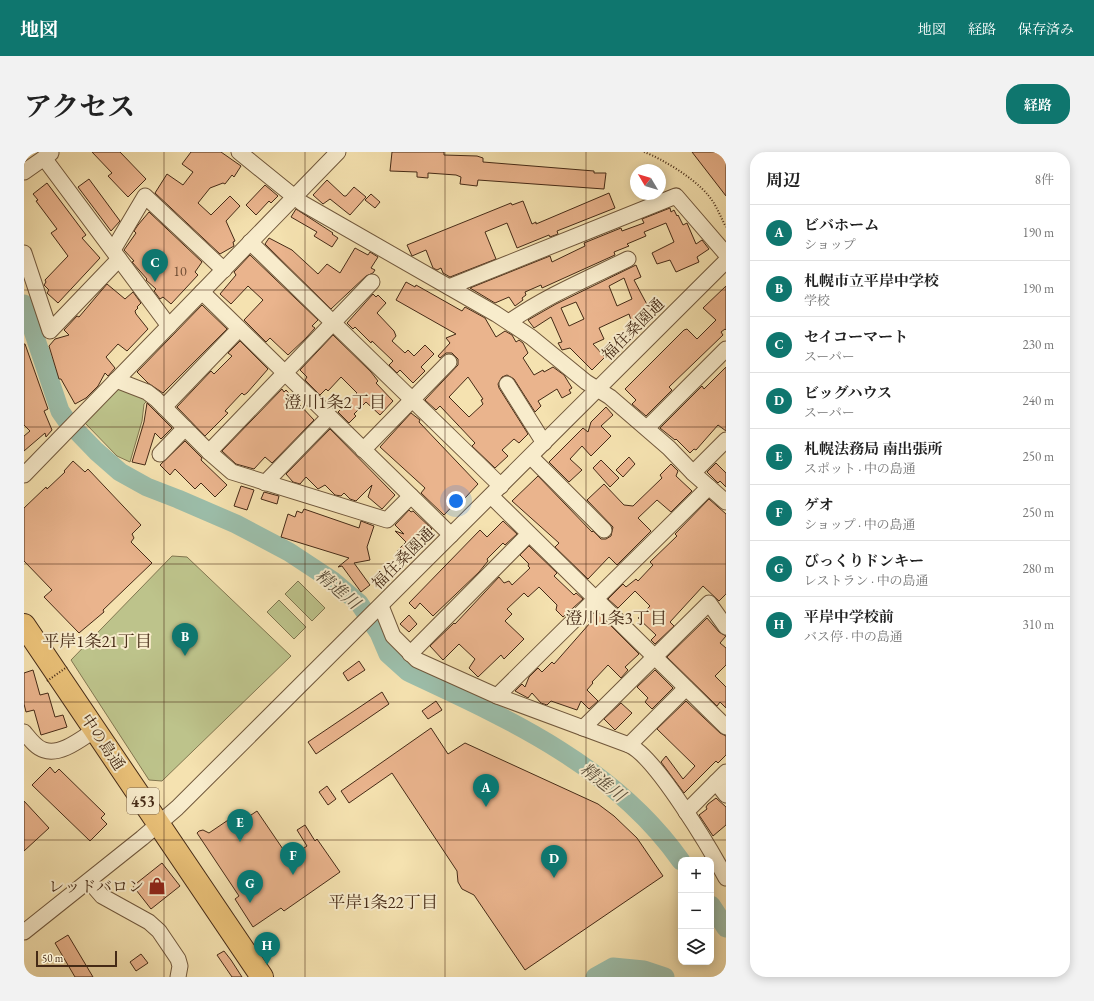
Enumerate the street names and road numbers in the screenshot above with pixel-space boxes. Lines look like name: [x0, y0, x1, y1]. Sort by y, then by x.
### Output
street label: 福住桑園通: [597, 293, 669, 365]
street label: 福住桑園通: [367, 522, 439, 594]
street label: 中の島通: [76, 710, 130, 774]
road number: 453: [127, 788, 159, 814]

